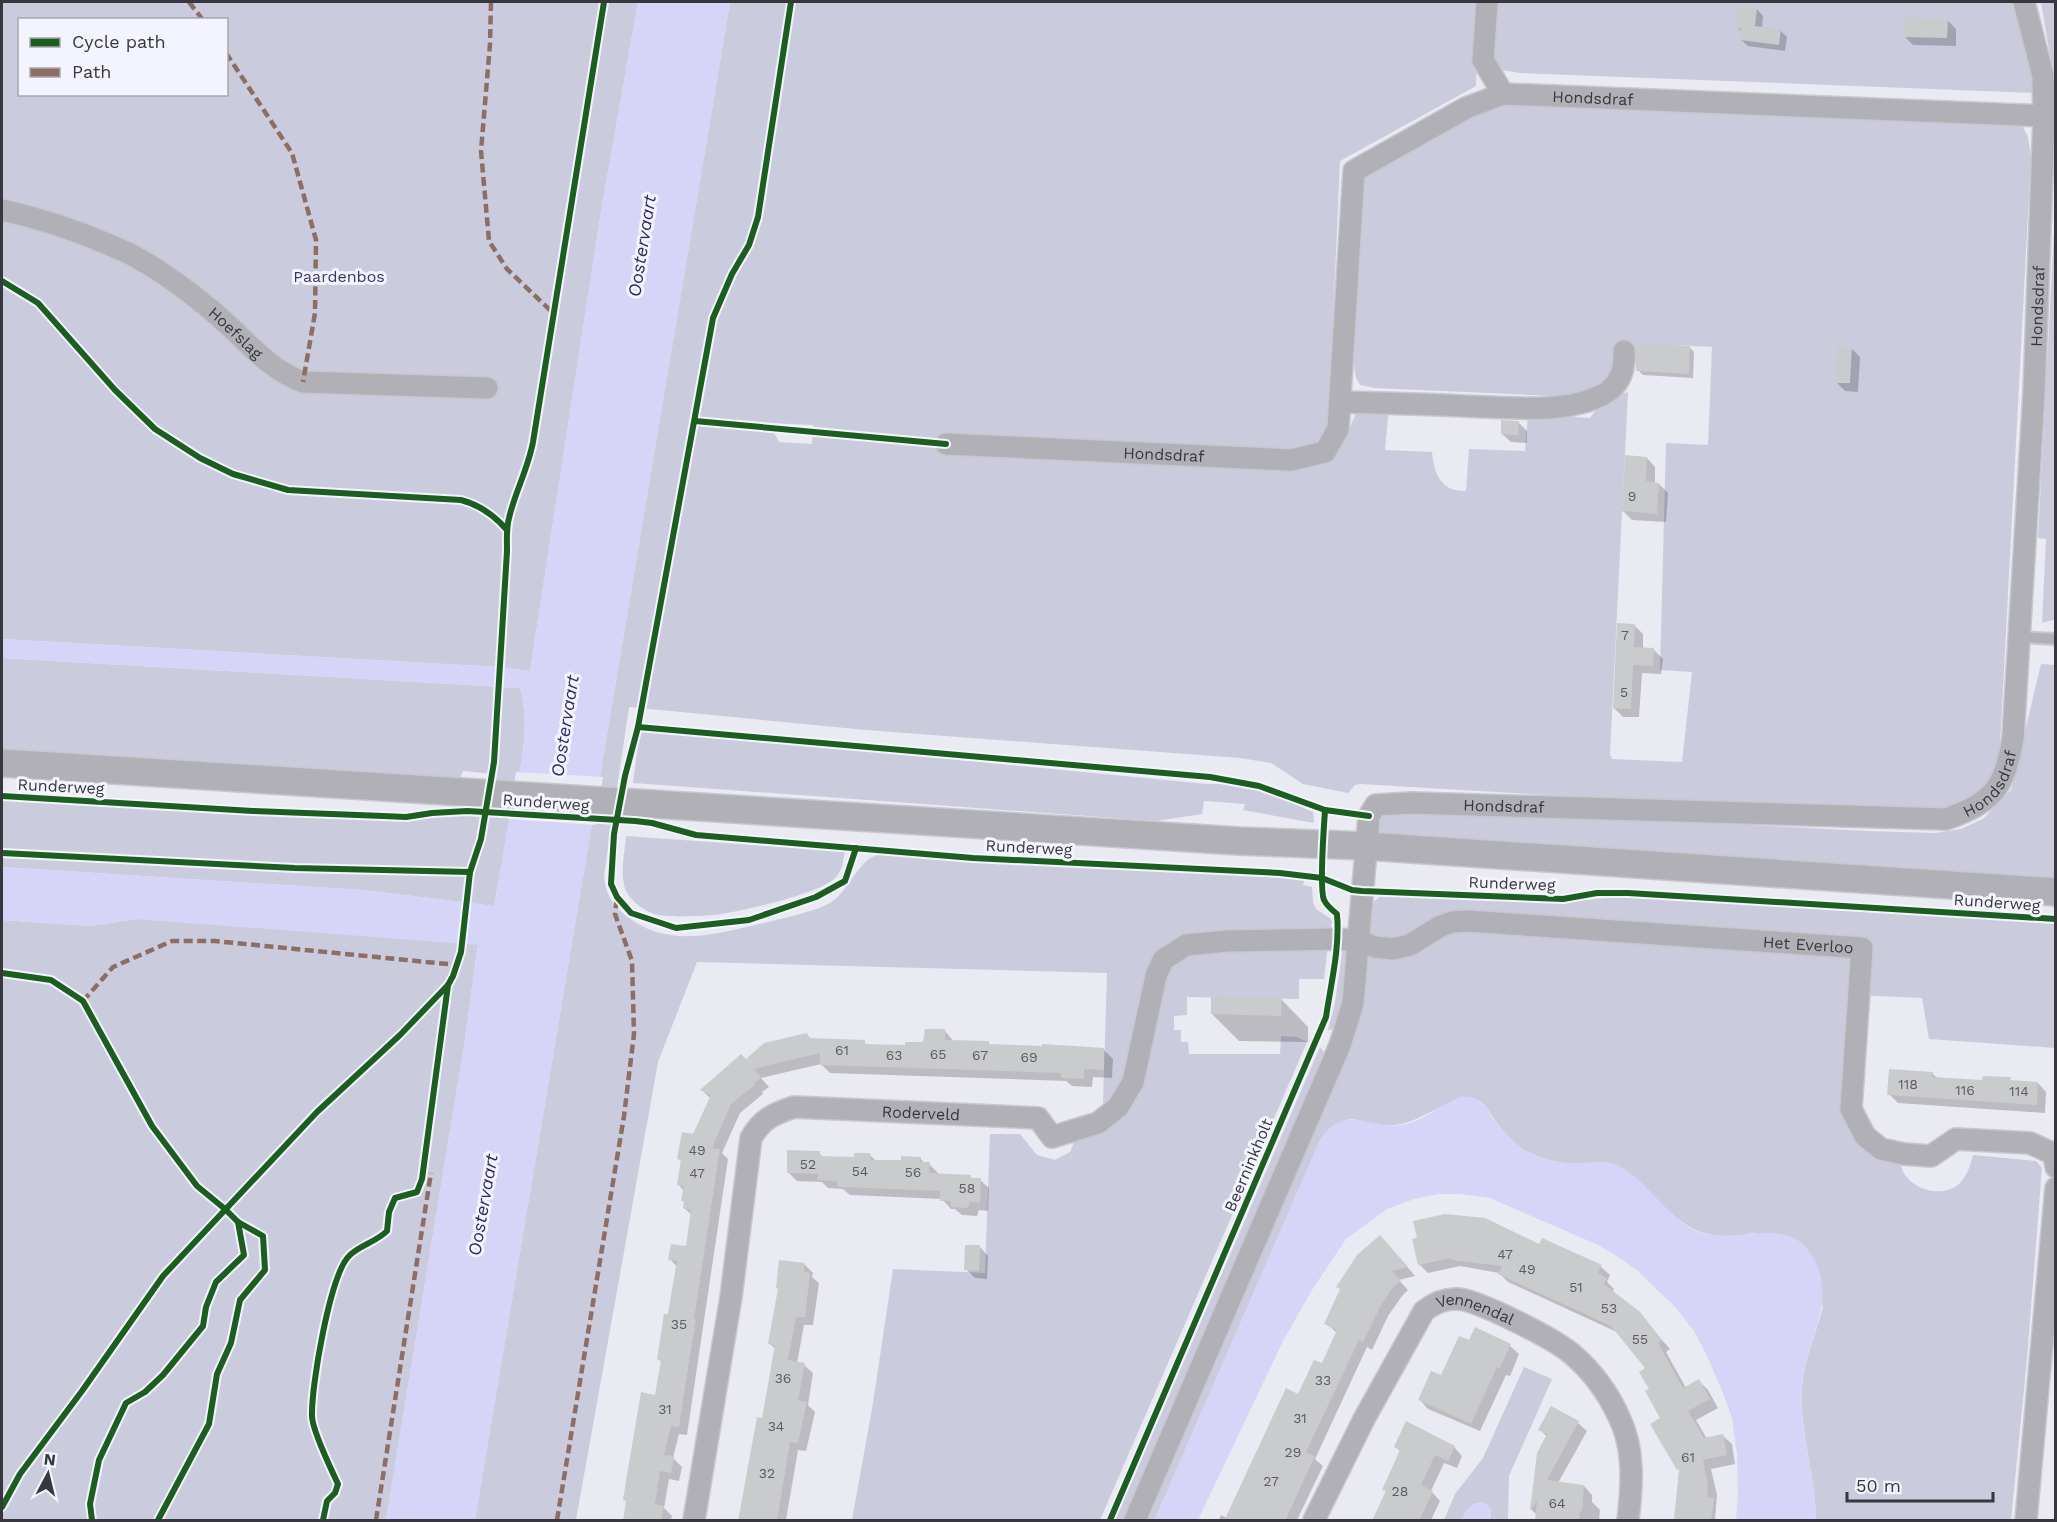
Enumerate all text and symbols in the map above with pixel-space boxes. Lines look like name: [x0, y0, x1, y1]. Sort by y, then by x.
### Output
legend: [18, 18, 228, 96]
text: Cycle path: [72, 31, 166, 52]
text: Path: [72, 61, 112, 82]
street label: Hondsdraf: [1552, 87, 1635, 109]
water label: Oostervaart: [623, 193, 660, 298]
street label: Hondsdraf: [2027, 265, 2049, 347]
park label: Paardenbos: [293, 267, 385, 286]
street label: Hoefslag: [205, 303, 267, 364]
street label: Hondsdraf: [1123, 443, 1205, 466]
house number: 9: [1628, 488, 1636, 504]
house number: 7: [1621, 627, 1629, 643]
water label: Oostervaart: [546, 673, 583, 778]
house number: 5: [1620, 684, 1628, 700]
street label: Hondsdraf: [1960, 748, 2020, 821]
street label: Runderweg: [17, 775, 105, 798]
street label: Runderweg: [502, 790, 590, 815]
street label: Hondsdraf: [1463, 796, 1545, 817]
street label: Runderweg: [985, 836, 1073, 859]
street label: Runderweg: [1468, 872, 1556, 895]
street label: Runderweg: [1953, 890, 2041, 915]
street label: Het Everloo: [1762, 932, 1854, 957]
house number: 61: [835, 1042, 849, 1058]
house number: 65: [930, 1046, 946, 1062]
house number: 63: [886, 1047, 902, 1063]
house number: 67: [972, 1047, 988, 1063]
house number: 69: [1020, 1049, 1038, 1065]
house number: 118: [1898, 1076, 1918, 1092]
house number: 116: [1955, 1082, 1975, 1098]
house number: 114: [2009, 1083, 2029, 1099]
street label: Roderveld: [881, 1102, 961, 1124]
street label: Beerninkholt: [1220, 1115, 1277, 1215]
house number: 49: [688, 1142, 706, 1158]
water label: Oostervaart: [463, 1152, 502, 1257]
house number: 52: [800, 1156, 816, 1172]
house number: 54: [852, 1163, 868, 1179]
house number: 56: [905, 1164, 921, 1180]
house number: 47: [689, 1165, 705, 1181]
house number: 58: [959, 1180, 975, 1196]
house number: 47: [1497, 1246, 1513, 1262]
house number: 49: [1518, 1261, 1536, 1277]
house number: 51: [1569, 1279, 1583, 1295]
street label: Vennendal: [1433, 1290, 1518, 1329]
house number: 53: [1601, 1300, 1617, 1316]
house number: 35: [671, 1316, 687, 1332]
house number: 55: [1632, 1331, 1648, 1347]
house number: 36: [775, 1370, 791, 1386]
house number: 33: [1315, 1372, 1331, 1388]
house number: 31: [658, 1401, 672, 1417]
house number: 31: [1293, 1410, 1307, 1426]
house number: 34: [768, 1418, 784, 1434]
north arrow: [18, 1444, 78, 1504]
house number: 29: [1285, 1444, 1301, 1460]
text: N: [43, 1449, 57, 1470]
house number: 61: [1681, 1449, 1695, 1465]
house number: 32: [759, 1465, 775, 1481]
scale bar: [1847, 1465, 1992, 1503]
house number: 27: [1263, 1473, 1279, 1489]
text: 50 m: [1856, 1475, 1901, 1496]
house number: 28: [1392, 1483, 1408, 1499]
house number: 64: [1548, 1495, 1566, 1511]

